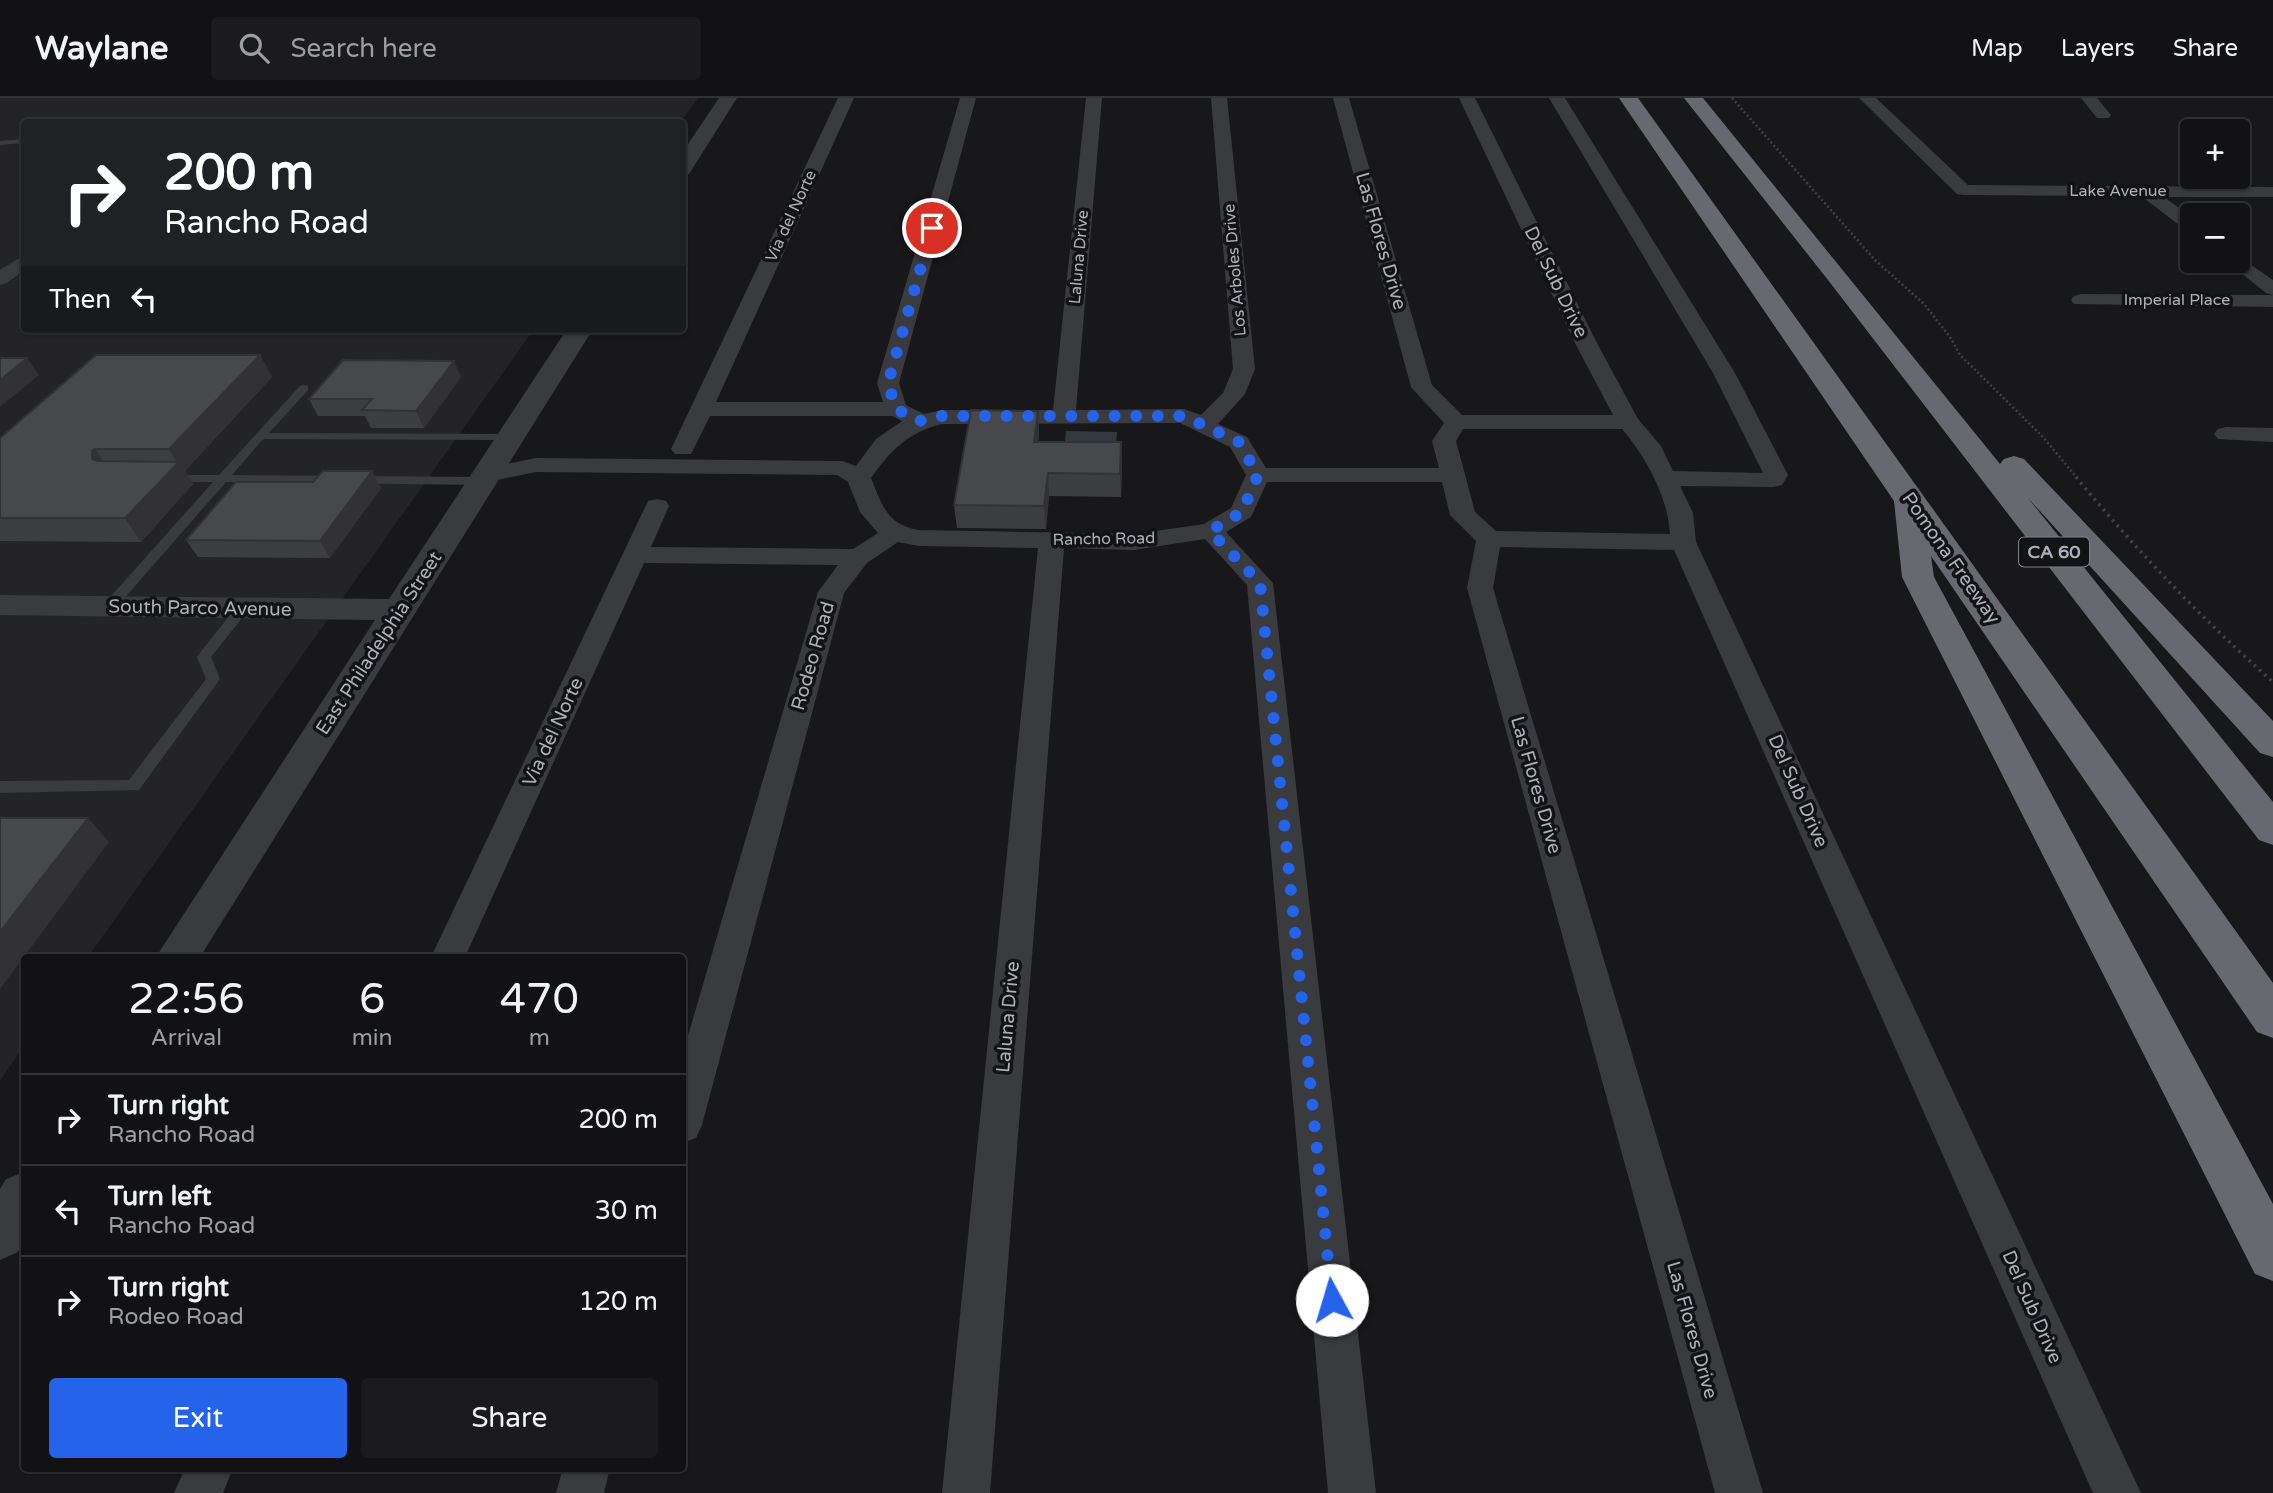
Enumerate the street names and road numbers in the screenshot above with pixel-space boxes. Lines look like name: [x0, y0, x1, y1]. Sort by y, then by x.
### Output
street label: Via del Norte: [761, 167, 821, 265]
street label: Las Flores Drive: [1351, 170, 1411, 312]
street label: Lake Avenue: [2069, 181, 2167, 201]
street label: Los Arboles Drive: [1219, 203, 1251, 337]
street label: Laluna Drive: [1065, 209, 1093, 305]
street label: Del Sub Drive: [1520, 223, 1592, 341]
street label: Imperial Place: [2124, 290, 2230, 310]
street label: Pomona Freeway: [1897, 488, 2005, 628]
street label: Rancho Road: [1053, 528, 1155, 550]
road number: CA 60: [2019, 538, 2089, 566]
street label: East Philadelphia Street: [312, 547, 446, 739]
street label: South Parco Avenue: [108, 595, 292, 621]
street label: Rodeo Road: [787, 599, 839, 713]
street label: Via del Norte: [518, 674, 588, 790]
street label: Las Flores Drive: [1506, 714, 1566, 856]
street label: Del Sub Drive: [1763, 731, 1833, 851]
street label: Laluna Drive: [992, 960, 1024, 1074]
street label: Del Sub Drive: [1997, 1247, 2067, 1367]
street label: Las Flores Drive: [1662, 1259, 1722, 1401]

